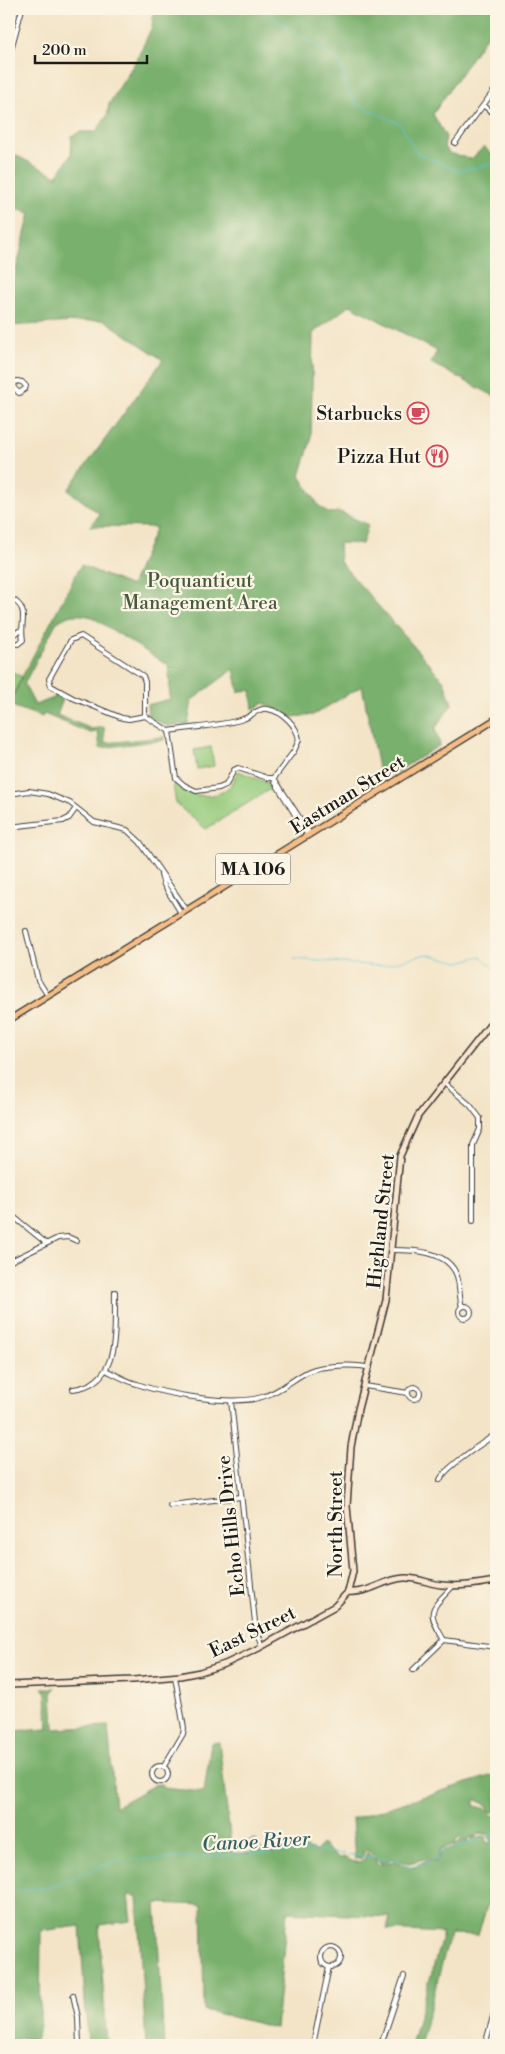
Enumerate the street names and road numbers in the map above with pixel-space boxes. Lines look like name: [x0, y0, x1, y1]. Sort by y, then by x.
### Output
street label: Eastman Street: [286, 750, 410, 840]
road number: MA 106: [216, 854, 290, 884]
street label: Highland Street: [362, 1152, 400, 1290]
street label: Echo Hills Drive: [212, 1454, 250, 1598]
street label: North Street: [324, 1470, 348, 1578]
street label: East Street: [205, 1601, 300, 1663]

